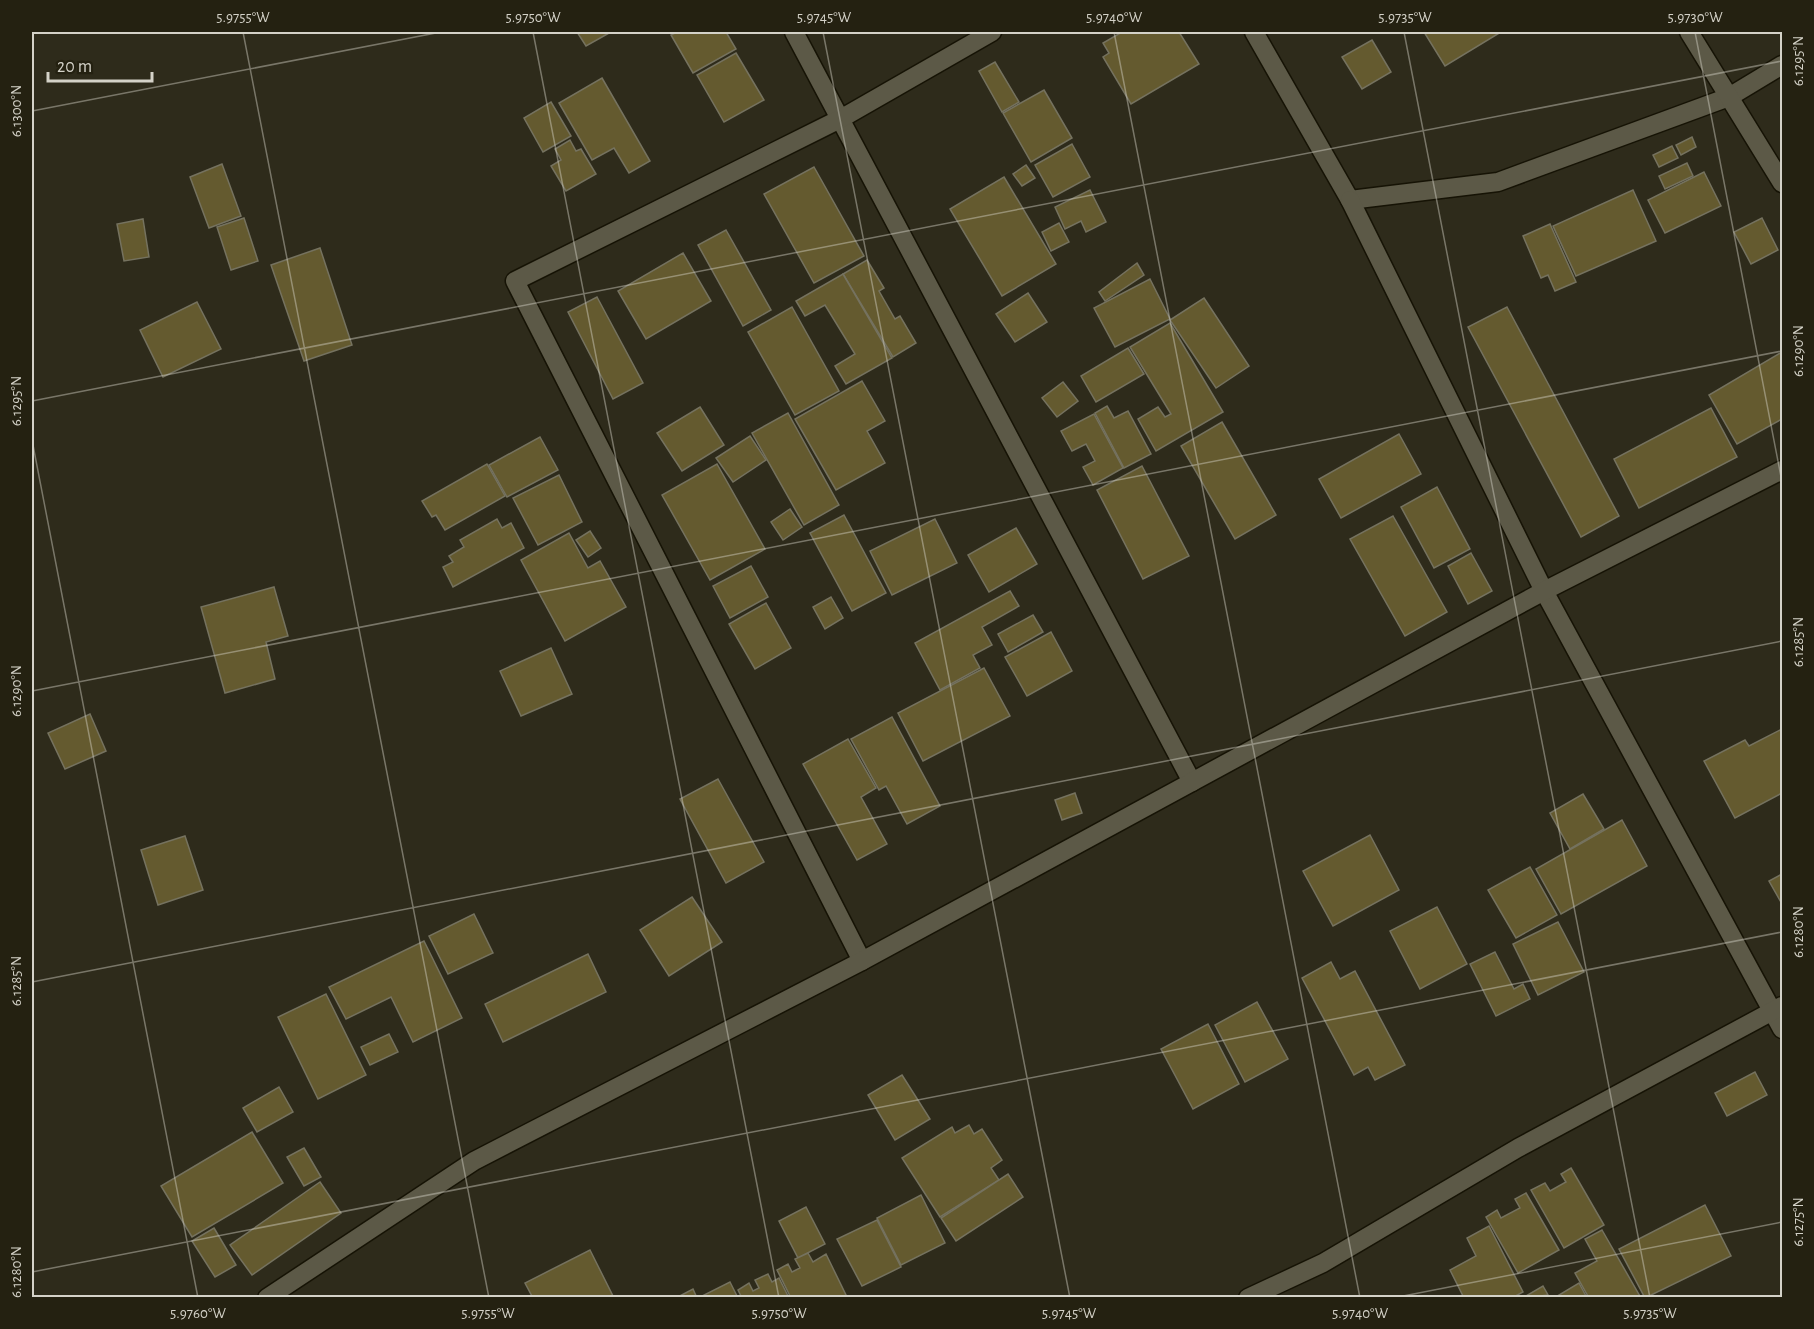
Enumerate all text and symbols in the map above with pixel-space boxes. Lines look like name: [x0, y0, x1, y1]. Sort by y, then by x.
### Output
text: 5.9755°W: [216, 10, 270, 25]
text: 5.9750°W: [505, 10, 561, 25]
text: 5.9745°W: [797, 10, 852, 25]
text: 5.9740°W: [1086, 10, 1143, 25]
text: 5.9735°W: [1378, 10, 1432, 25]
text: 5.9730°W: [1667, 10, 1723, 25]
text: 6.1295°N: [1791, 36, 1806, 86]
scale bar: [48, 45, 152, 83]
text: 20 m: [57, 58, 92, 76]
text: 6.1300°N: [9, 85, 24, 137]
text: 6.1290°N: [1791, 325, 1806, 377]
text: 6.1295°N: [9, 376, 24, 426]
text: 6.1285°N: [1791, 617, 1806, 667]
text: 6.1290°N: [9, 665, 24, 717]
text: 6.1280°N: [1791, 906, 1806, 958]
text: 6.1285°N: [9, 956, 24, 1006]
text: 6.1275°N: [1791, 1197, 1806, 1247]
text: 6.1280°N: [9, 1246, 24, 1298]
text: 5.9760°W: [170, 1306, 227, 1321]
text: 5.9755°W: [461, 1306, 515, 1321]
text: 5.9750°W: [751, 1306, 807, 1321]
text: 5.9745°W: [1042, 1306, 1097, 1321]
text: 5.9740°W: [1332, 1306, 1389, 1321]
text: 5.9735°W: [1623, 1306, 1677, 1321]

